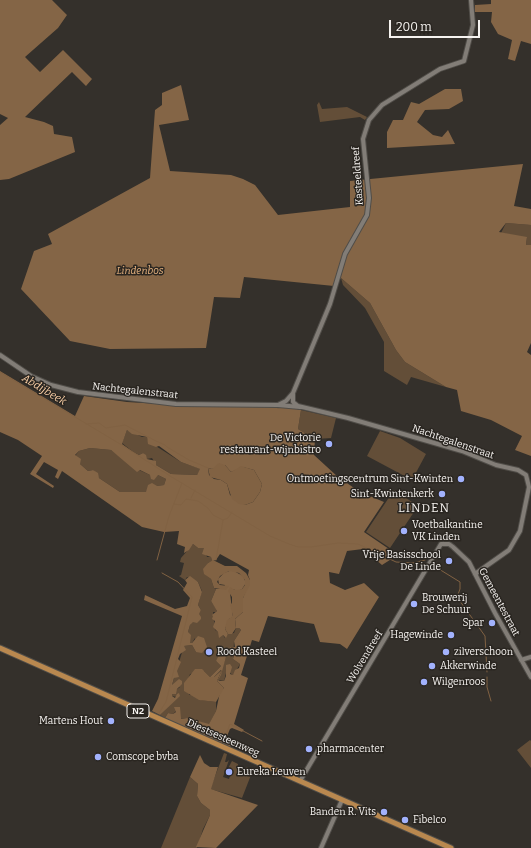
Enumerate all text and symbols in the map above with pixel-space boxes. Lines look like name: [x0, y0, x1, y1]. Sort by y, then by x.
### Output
scale bar: [391, 12, 482, 38]
text: 200 m: [396, 20, 432, 34]
street label: Kasteeldreef: [350, 146, 366, 206]
park label: Lindenbos: [116, 265, 164, 277]
water label: Abdijbeek: [19, 372, 69, 408]
street label: Nachtegalenstraat: [92, 381, 178, 401]
street label: Nachtegalenstraat: [410, 422, 496, 462]
place label: De Victorie restaurant-wijnbistro: [220, 432, 321, 456]
marker: De Victorie restaurant-wijnbistro: [324, 439, 334, 449]
place label: Ontmoetingscentrum Sint-Kwinten: [287, 473, 453, 485]
marker: Ontmoetingscentrum Sint-Kwinten: [456, 474, 466, 484]
place label: Sint-Kwintenkerk: [351, 488, 434, 500]
marker: Sint-Kwintenkerk: [437, 489, 447, 499]
district label: LINDEN: [398, 502, 450, 516]
place label: Voetbalkantine VK Linden: [412, 519, 483, 542]
marker: Voetbalkantine VK Linden: [399, 526, 409, 536]
place label: Vrije Basisschool De Linde: [362, 549, 441, 572]
marker: Vrije Basisschool De Linde: [444, 556, 454, 566]
street label: Gemeentestraat: [476, 566, 522, 638]
place label: Brouwerij De Schuur: [422, 592, 470, 616]
marker: Brouwerij De Schuur: [409, 599, 419, 609]
place label: Spar: [462, 617, 484, 629]
marker: Spar: [487, 618, 497, 628]
street label: Wolvendreef: [345, 628, 385, 686]
place label: Hagewinde: [390, 629, 443, 641]
marker: Hagewinde: [446, 630, 456, 640]
place label: Rood Kasteel: [217, 646, 277, 658]
place label: zilverschoon: [454, 646, 513, 658]
marker: Rood Kasteel: [204, 647, 214, 657]
marker: zilverschoon: [441, 647, 451, 657]
place label: Akkerwinde: [440, 660, 496, 672]
marker: Akkerwinde: [427, 661, 437, 671]
place label: Wilgenroos: [432, 676, 485, 688]
marker: Wilgenroos: [419, 677, 429, 687]
road number: N2: [127, 704, 149, 718]
place label: Martens Hout: [39, 715, 103, 727]
marker: Martens Hout: [106, 716, 116, 726]
street label: Diestsesteenweg: [185, 717, 261, 759]
place label: pharmacenter: [317, 743, 384, 755]
marker: pharmacenter: [304, 744, 314, 754]
place label: Comscope bvba: [106, 751, 178, 763]
marker: Comscope bvba: [93, 752, 103, 762]
place label: Eureka Leuven: [237, 766, 306, 778]
marker: Eureka Leuven: [224, 767, 234, 777]
place label: Banden R. Vits: [310, 806, 376, 818]
marker: Banden R. Vits: [379, 807, 389, 817]
place label: Fibelco: [413, 814, 446, 826]
marker: Fibelco: [400, 815, 410, 825]

